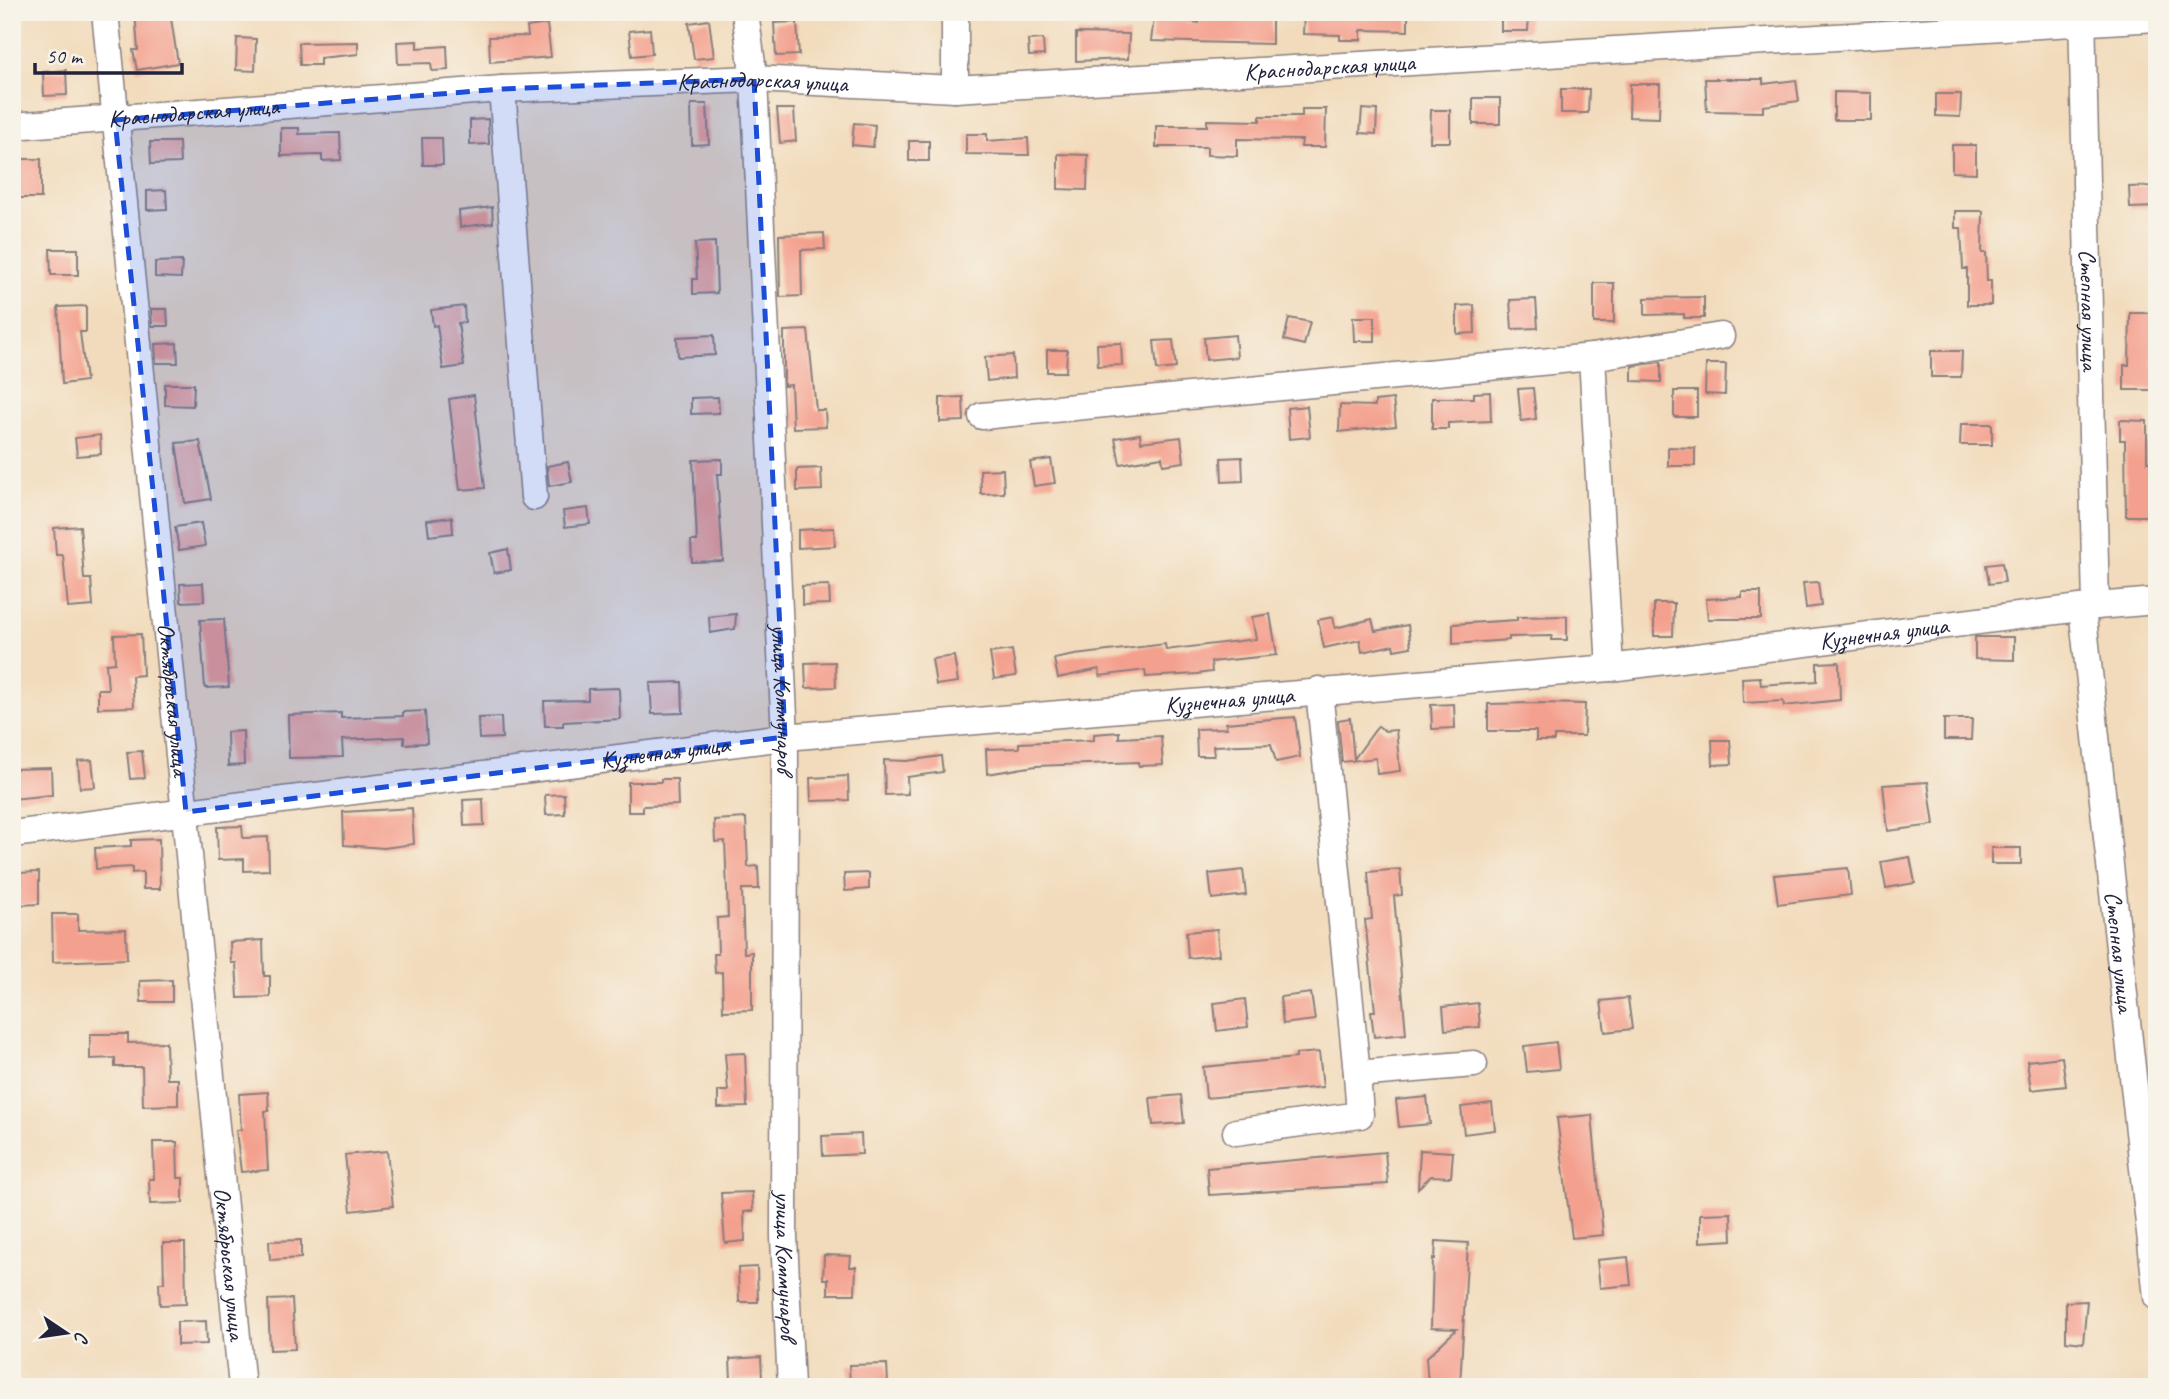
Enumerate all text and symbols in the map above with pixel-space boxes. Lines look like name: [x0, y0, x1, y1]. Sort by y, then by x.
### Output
scale bar: [35, 32, 182, 76]
text: 50 m: [46, 43, 84, 69]
street label: Краснодарская улица: [1243, 47, 1417, 87]
street label: Краснодарская улица: [676, 64, 850, 99]
street label: Краснодарская улица: [107, 91, 281, 134]
street label: Степная улица: [2073, 249, 2105, 373]
street label: Кузнечная улица: [1818, 610, 1951, 656]
street label: Октябрьская улица: [151, 622, 196, 780]
street label: улица Коммунаров: [765, 622, 800, 779]
street label: Кузнечная улица: [1164, 679, 1297, 720]
street label: Кузнечная улица: [599, 729, 732, 775]
street label: Степная улица: [2098, 890, 2141, 1016]
street label: Октябрьская улица: [207, 1186, 252, 1344]
street label: улица Коммунаров: [769, 1189, 804, 1346]
north arrow: [32, 1298, 102, 1368]
text: С: [68, 1329, 94, 1346]

